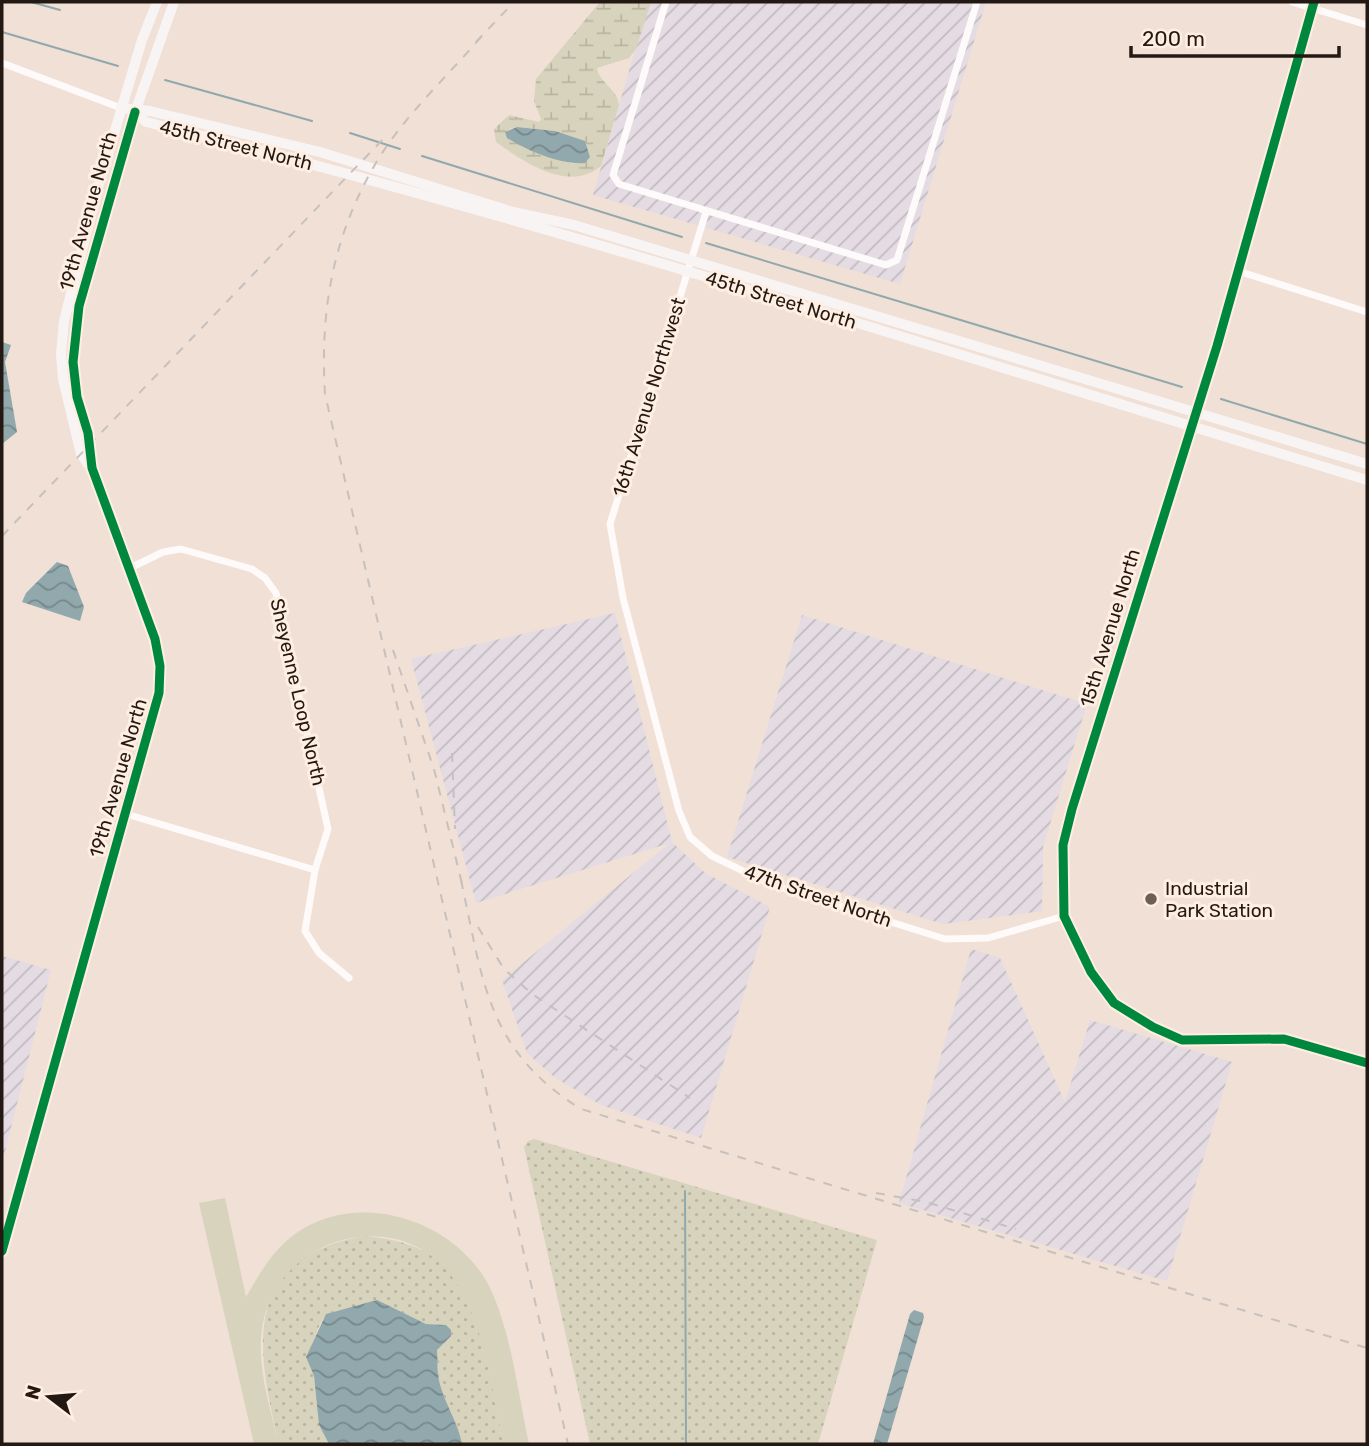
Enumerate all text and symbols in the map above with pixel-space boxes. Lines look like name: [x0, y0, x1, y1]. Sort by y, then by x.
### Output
scale bar: [1131, 14, 1339, 58]
text: 200 m: [1142, 26, 1205, 51]
street label: 45th Street North: [157, 115, 315, 175]
street label: 19th Avenue North: [54, 129, 122, 293]
street label: 45th Street North: [703, 266, 859, 334]
street label: 16th Avenue Northwest: [608, 294, 690, 499]
street label: 15th Avenue North: [1075, 546, 1145, 710]
street label: Sheyenne Loop North: [265, 596, 331, 788]
street label: 19th Avenue North: [84, 696, 152, 860]
street label: 47th Street North: [741, 860, 895, 932]
place label: Industrial Park Station: [1165, 877, 1273, 922]
marker: Industrial Park Station: [1143, 891, 1159, 907]
north arrow: [14, 1362, 84, 1432]
text: N: [20, 1383, 46, 1402]

